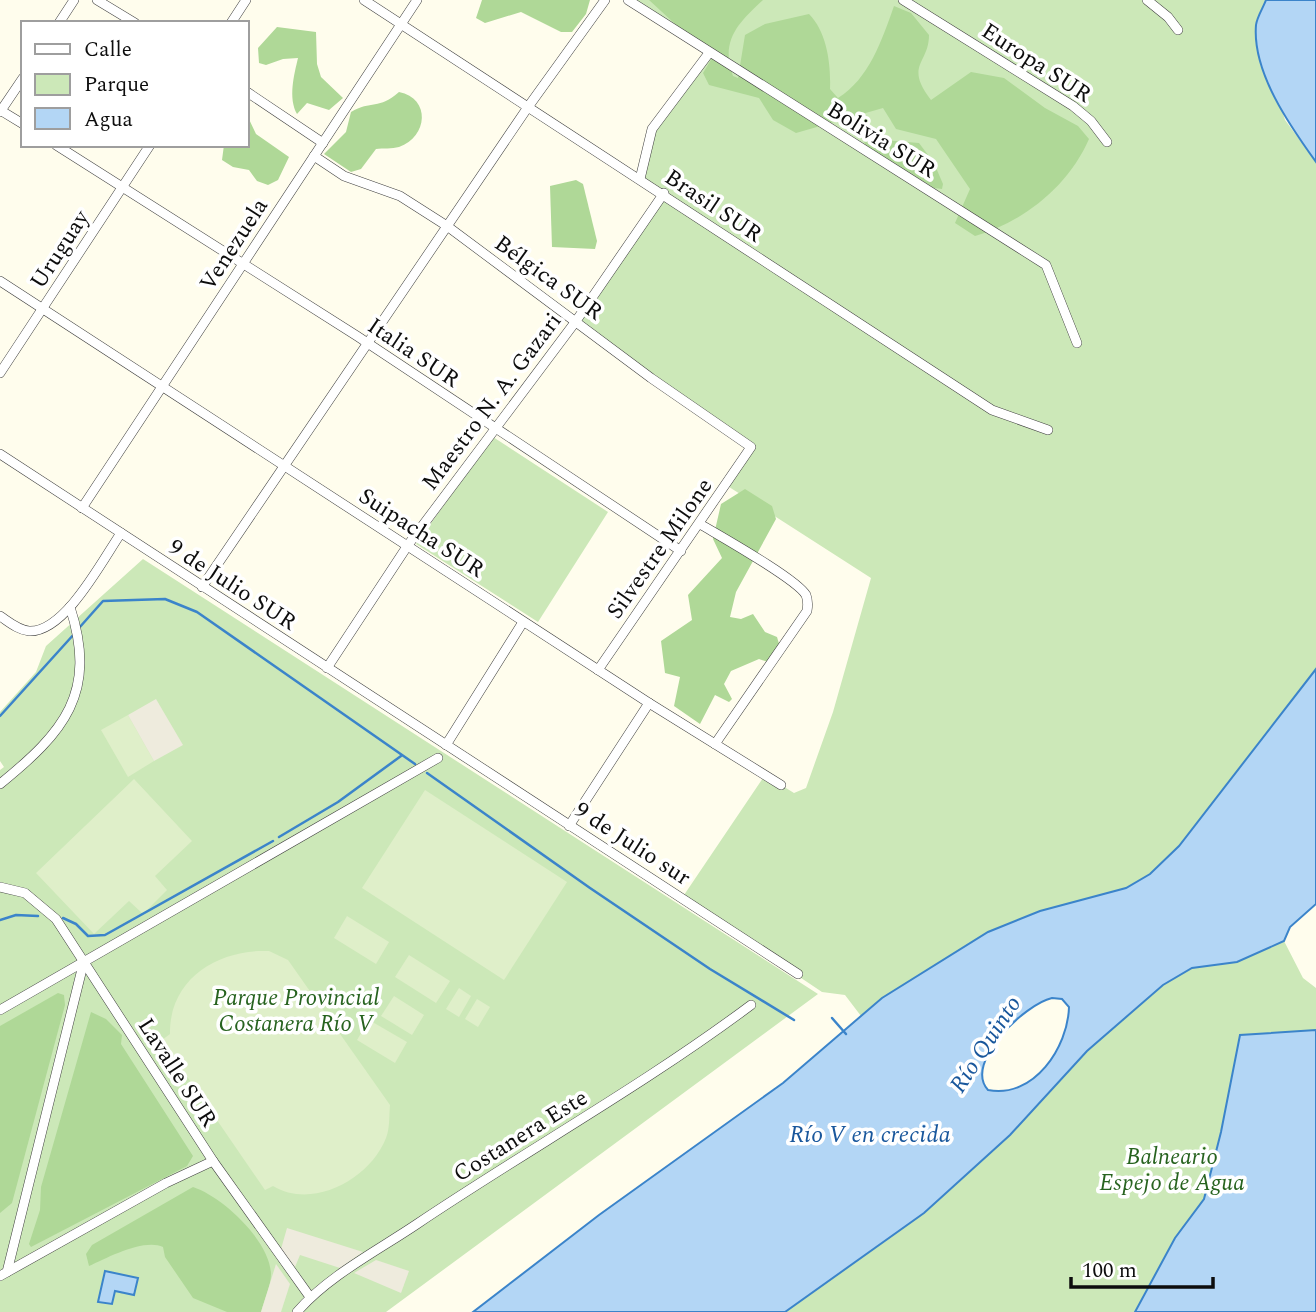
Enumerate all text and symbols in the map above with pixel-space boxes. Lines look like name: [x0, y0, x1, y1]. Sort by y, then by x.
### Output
street label: Europa SUR: [974, 14, 1099, 113]
legend: [21, 21, 248, 147]
text: Calle: [84, 34, 132, 66]
text: Parque: [84, 69, 149, 101]
street label: Bolivia SUR: [820, 93, 943, 188]
text: Agua: [84, 104, 134, 136]
street label: Brasil SUR: [657, 161, 770, 252]
street label: Venezuela: [191, 191, 277, 298]
street label: Uruguay: [22, 203, 99, 296]
street label: Bélgica SUR: [486, 227, 610, 330]
street label: Maestro N. A. Gazari: [413, 305, 571, 498]
street label: Italia SUR: [360, 309, 467, 398]
street label: Silvestre Milone: [598, 471, 722, 627]
street label: Suipacha SUR: [351, 479, 492, 588]
street label: 9 de Julio SUR: [161, 531, 304, 640]
street label: 9 de Julio sur: [567, 793, 697, 895]
park label: Parque Provincial Costanera Río V: [213, 981, 379, 1042]
water label: Río Quinto: [941, 989, 1031, 1100]
street label: Lavalle SUR: [128, 1011, 226, 1135]
street label: Costanera Este: [447, 1081, 595, 1192]
water label: Río V en crecida: [789, 1117, 951, 1153]
park label: Balneario Espejo de Agua: [1099, 1140, 1245, 1201]
scale bar: [1071, 1246, 1213, 1290]
text: 100 m: [1082, 1255, 1137, 1287]

